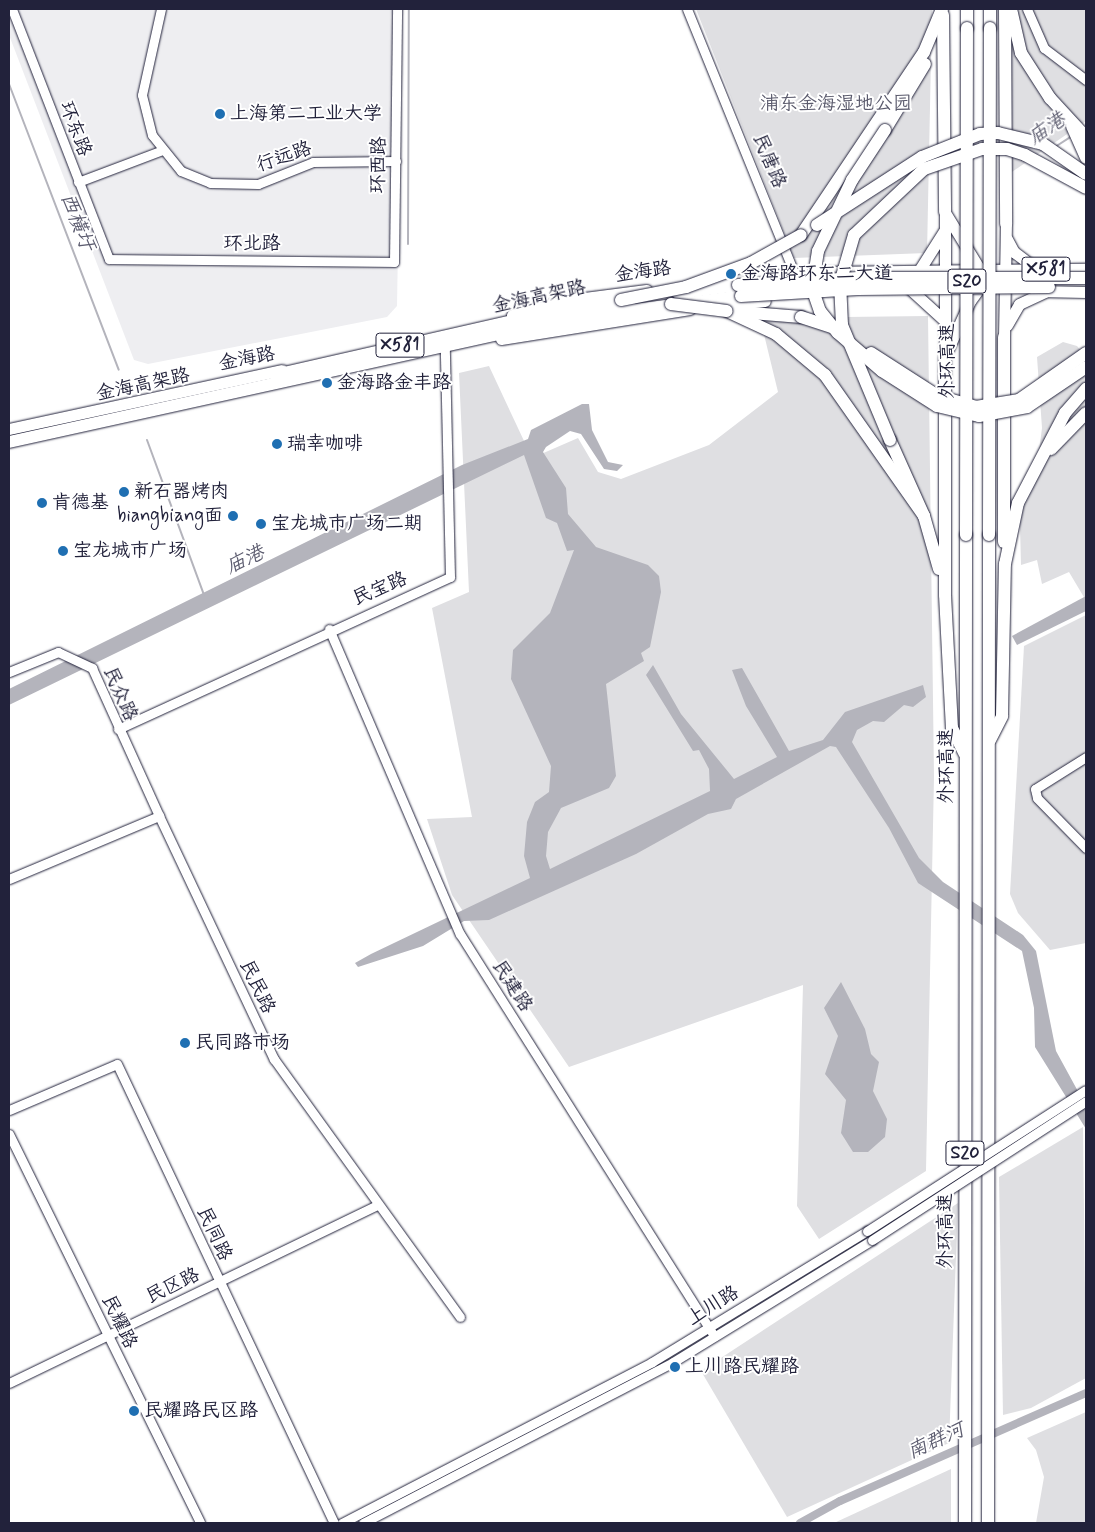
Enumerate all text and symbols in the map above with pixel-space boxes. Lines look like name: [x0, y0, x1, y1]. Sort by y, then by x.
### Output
park label: 浦东金海湿地公园: [760, 93, 912, 115]
street label: 环东路: [54, 98, 96, 160]
place label: 上海第二工业大学: [230, 103, 382, 125]
marker: 上海第二工业大学: [214, 108, 226, 120]
water label: 庙港: [1024, 108, 1070, 150]
street label: 民唐路: [747, 130, 791, 192]
street label: 环西路: [367, 136, 391, 194]
street label: 行远路: [253, 137, 315, 177]
water label: 西横圩: [55, 190, 99, 254]
street label: 环北路: [224, 233, 280, 255]
road number: X581: [1021, 253, 1071, 284]
street label: 金海路: [613, 257, 673, 287]
place label: 金海路环东二大道: [741, 263, 893, 285]
road number: S20: [947, 266, 987, 296]
marker: 金海路环东二大道: [725, 268, 737, 280]
street label: 金海高架路: [490, 276, 588, 318]
street label: 外环高速: [937, 323, 959, 399]
road number: X581: [375, 330, 425, 360]
street label: 金海路: [217, 342, 277, 376]
street label: 金海高架路: [94, 364, 192, 406]
place label: 金海路金丰路: [337, 372, 451, 394]
marker: 金海路金丰路: [321, 377, 333, 389]
place label: 瑞幸咖啡: [287, 433, 363, 455]
marker: 瑞幸咖啡: [271, 438, 283, 450]
place label: 新石器烤肉: [134, 481, 229, 503]
marker: 新石器烤肉: [118, 486, 130, 498]
place label: 肯德基: [52, 492, 109, 514]
marker: 肯德基: [36, 497, 48, 509]
place label: biangbiang面: [117, 505, 223, 527]
marker: biangbiang面: [227, 510, 239, 522]
place label: 宝龙城市广场二期: [271, 513, 423, 535]
marker: 宝龙城市广场二期: [255, 518, 267, 530]
place label: 宝龙城市广场: [73, 540, 187, 562]
water label: 庙港: [222, 541, 268, 579]
marker: 宝龙城市广场: [57, 545, 69, 557]
street label: 民宝路: [349, 567, 411, 611]
street label: 民众路: [98, 663, 142, 725]
street label: 外环高速: [936, 728, 958, 804]
street label: 民民路: [234, 956, 280, 1018]
street label: 民建路: [487, 956, 537, 1016]
place label: 民同路市场: [195, 1032, 290, 1054]
marker: 民同路市场: [179, 1037, 191, 1049]
road number: S20: [945, 1138, 985, 1168]
street label: 外环高速: [935, 1193, 957, 1269]
street label: 民同路: [192, 1203, 236, 1265]
street label: 民区路: [142, 1263, 204, 1309]
street label: 上川路: [683, 1281, 743, 1331]
street label: 民耀路: [96, 1291, 142, 1353]
place label: 上川路民耀路: [685, 1356, 799, 1378]
marker: 上川路民耀路: [669, 1361, 681, 1373]
place label: 民耀路民区路: [144, 1400, 258, 1422]
marker: 民耀路民区路: [128, 1405, 140, 1417]
water label: 南群河: [904, 1418, 968, 1464]

